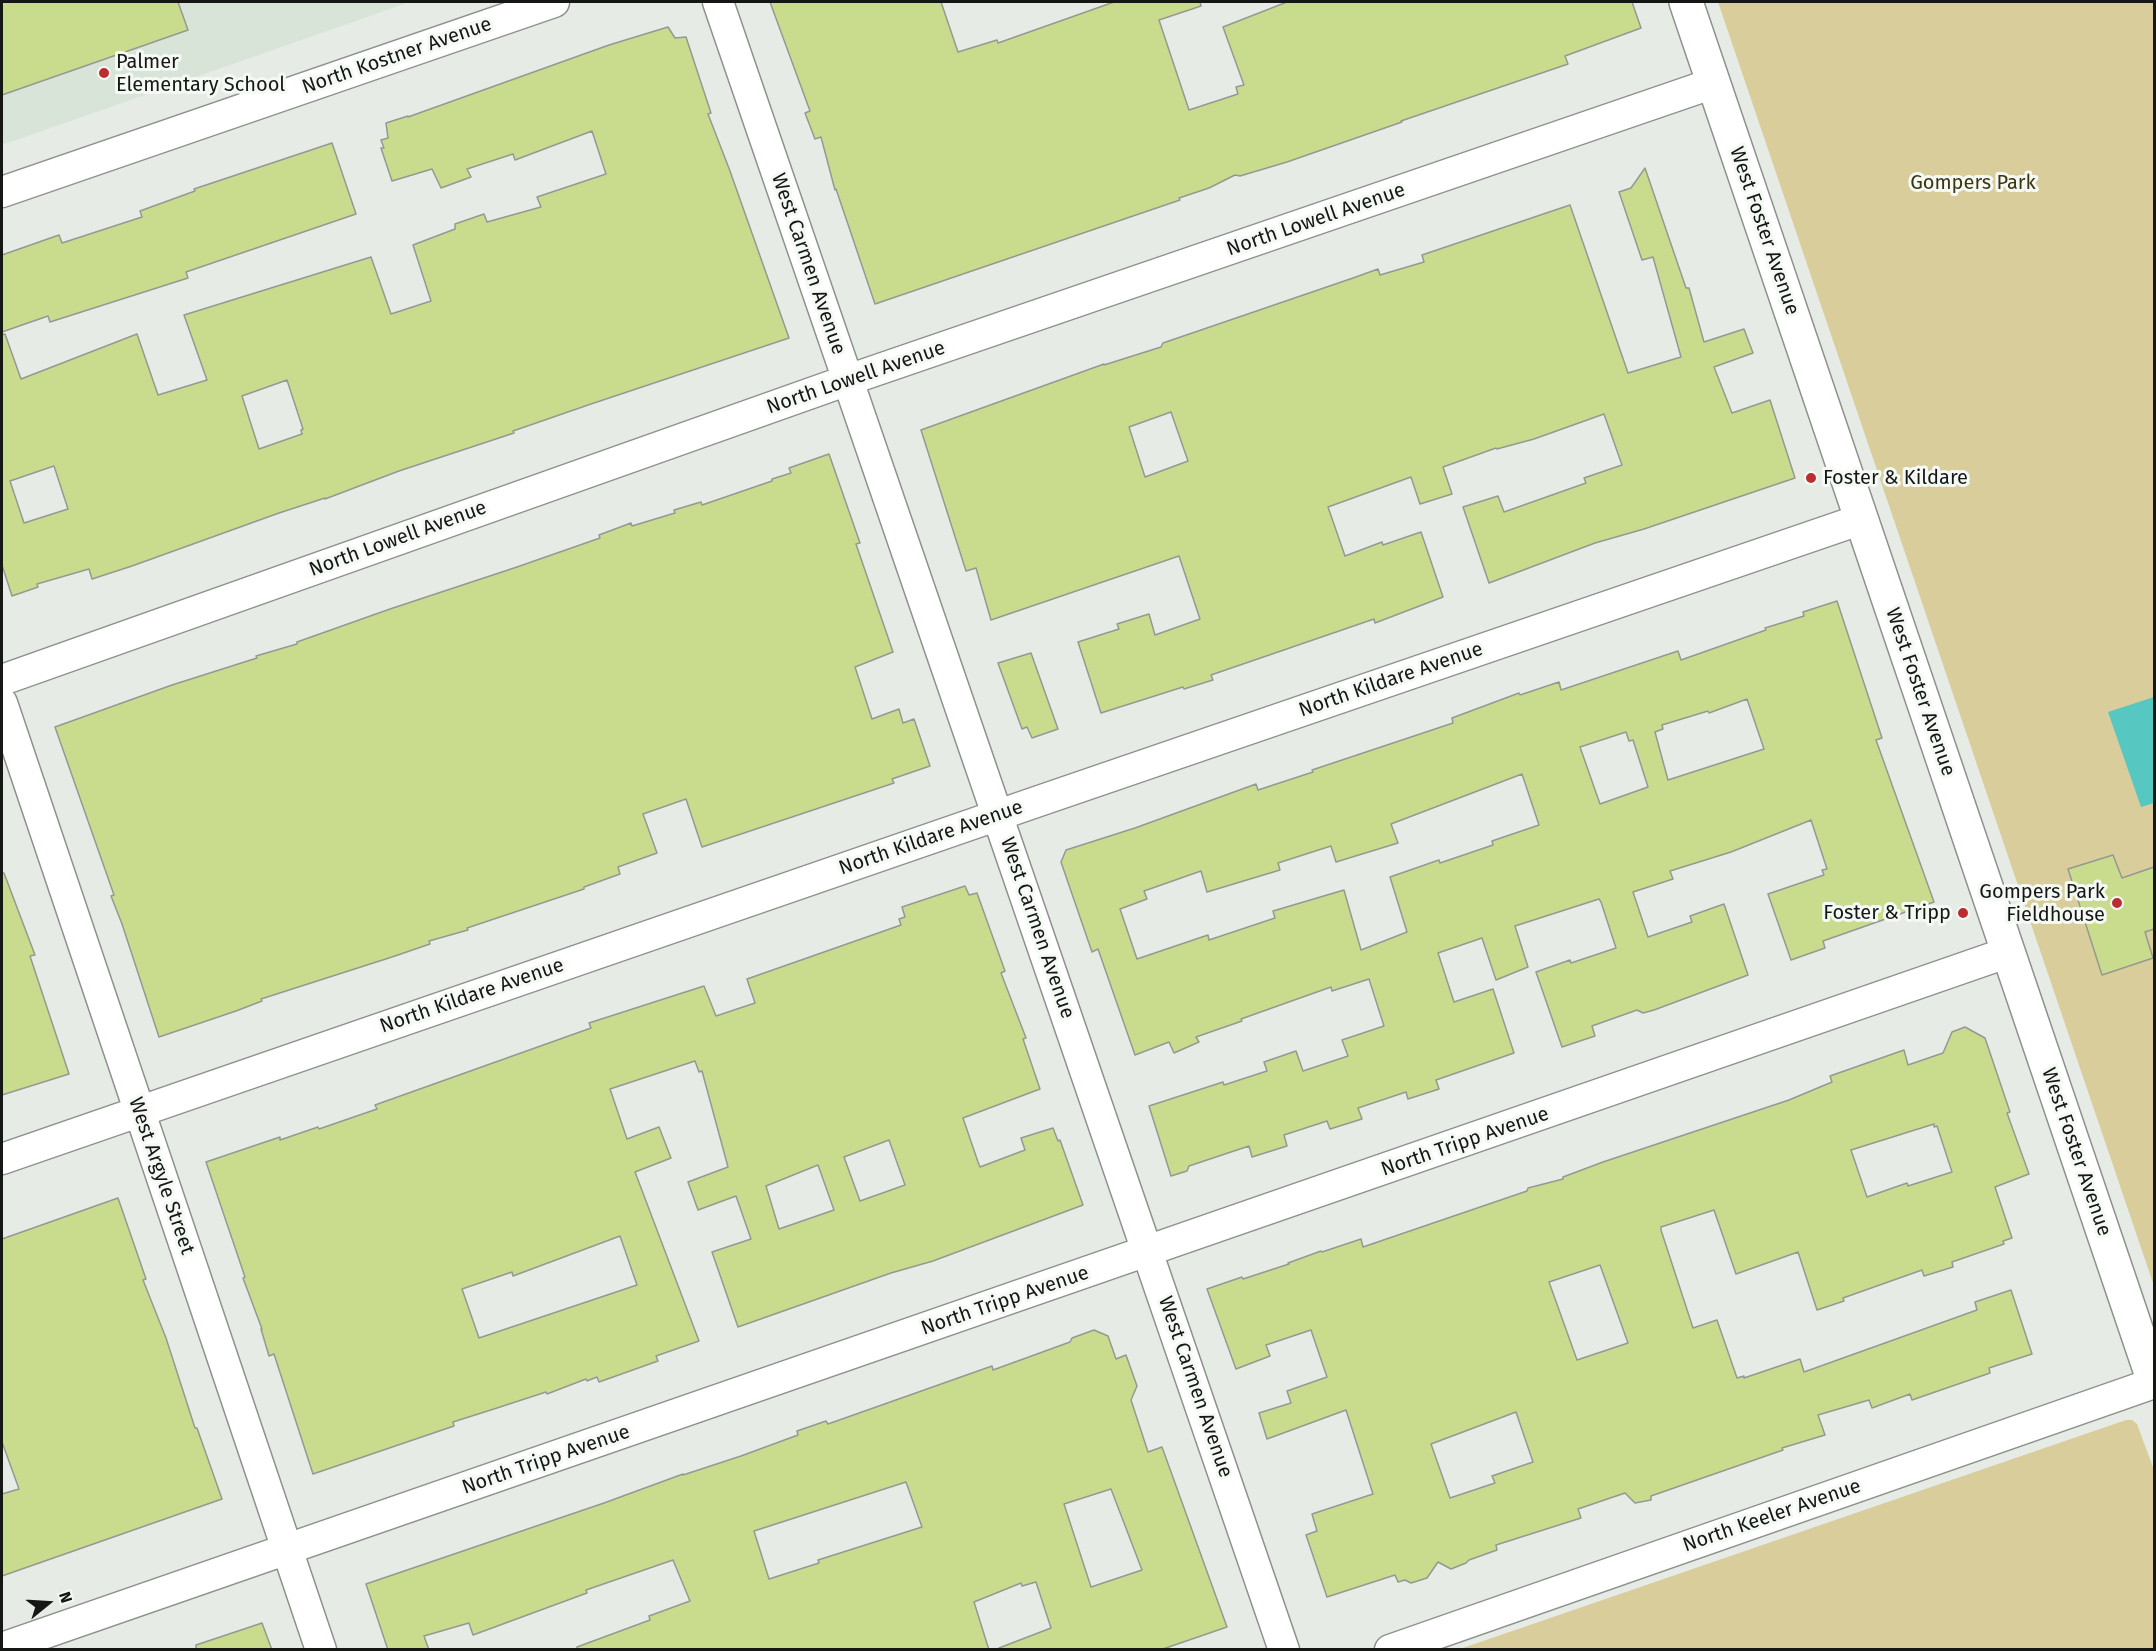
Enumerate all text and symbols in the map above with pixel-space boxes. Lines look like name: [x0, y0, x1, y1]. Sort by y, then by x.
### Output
street label: North Kostner Avenue: [299, 12, 495, 100]
place label: Palmer Elementary School: [116, 50, 285, 97]
marker: Palmer Elementary School: [97, 66, 111, 80]
street label: West Foster Avenue: [1724, 144, 1804, 318]
street label: West Carmen Avenue: [766, 170, 850, 358]
park label: Gompers Park: [1910, 171, 2036, 195]
street label: North Lowell Avenue: [1224, 178, 1408, 262]
street label: North Lowell Avenue: [764, 336, 948, 420]
place label: Foster & Kildare: [1823, 466, 1968, 490]
marker: Foster & Kildare: [1804, 471, 1818, 485]
street label: North Lowell Avenue: [306, 496, 490, 582]
street label: West Foster Avenue: [1880, 605, 1960, 779]
street label: North Kildare Avenue: [1296, 637, 1486, 723]
street label: North Kildare Avenue: [836, 795, 1026, 881]
street label: West Carmen Avenue: [995, 834, 1079, 1022]
place label: Gompers Park Fieldhouse: [1979, 880, 2105, 927]
marker: Gompers Park Fieldhouse: [2110, 896, 2124, 910]
place label: Foster & Tripp: [1823, 901, 1951, 925]
marker: Foster & Tripp: [1956, 906, 1970, 920]
street label: North Kildare Avenue: [377, 953, 567, 1039]
street label: West Foster Avenue: [2036, 1065, 2116, 1239]
street label: West Argyle Street: [123, 1094, 199, 1258]
street label: North Tripp Avenue: [1378, 1102, 1552, 1182]
street label: North Tripp Avenue: [918, 1261, 1092, 1341]
street label: West Carmen Avenue: [1153, 1293, 1237, 1481]
street label: North Tripp Avenue: [459, 1420, 633, 1500]
street label: North Keeler Avenue: [1680, 1474, 1864, 1558]
north arrow: [18, 1573, 78, 1633]
text: N: [55, 1589, 76, 1605]

